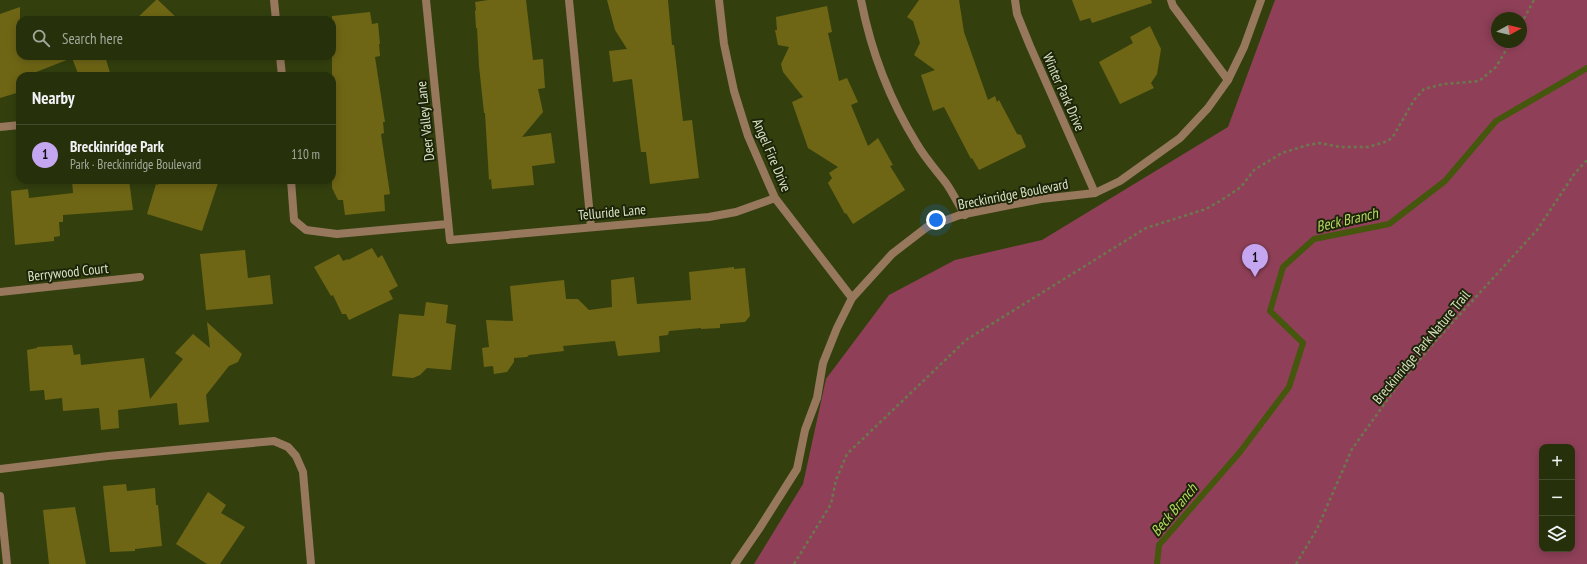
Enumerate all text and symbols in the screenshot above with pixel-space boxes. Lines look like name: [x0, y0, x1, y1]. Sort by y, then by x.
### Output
north arrow: [1491, 12, 1527, 48]
search box: [16, 16, 336, 60]
icon: search: [30, 27, 52, 49]
text: Search here: [62, 29, 123, 48]
street label: Winter Park Drive: [1039, 50, 1089, 134]
street label: Deer Valley Lane: [412, 80, 438, 162]
text: Nearby: [32, 87, 75, 109]
street label: Angel Fire Drive: [749, 116, 796, 194]
text: Breckinridge Park: [70, 137, 164, 156]
text: 1: [42, 146, 48, 163]
text: 110 m: [291, 146, 320, 163]
text: Park · Breckinridge Boulevard: [70, 156, 201, 173]
street label: Breckinridge Boulevard: [956, 174, 1070, 214]
street label: Telluride Lane: [577, 200, 647, 224]
water label: Beck Branch: [1314, 203, 1381, 236]
your location: [926, 210, 946, 230]
pin: 1: [1242, 244, 1268, 277]
street label: Berrywood Court: [27, 259, 109, 285]
street label: Breckinridge Park Nature Trail: [1368, 286, 1474, 408]
map controls: [1539, 444, 1575, 552]
button: +: [1539, 444, 1575, 480]
water label: Beck Branch: [1146, 478, 1202, 540]
button: −: [1539, 480, 1575, 516]
button: layers: [1539, 516, 1575, 552]

